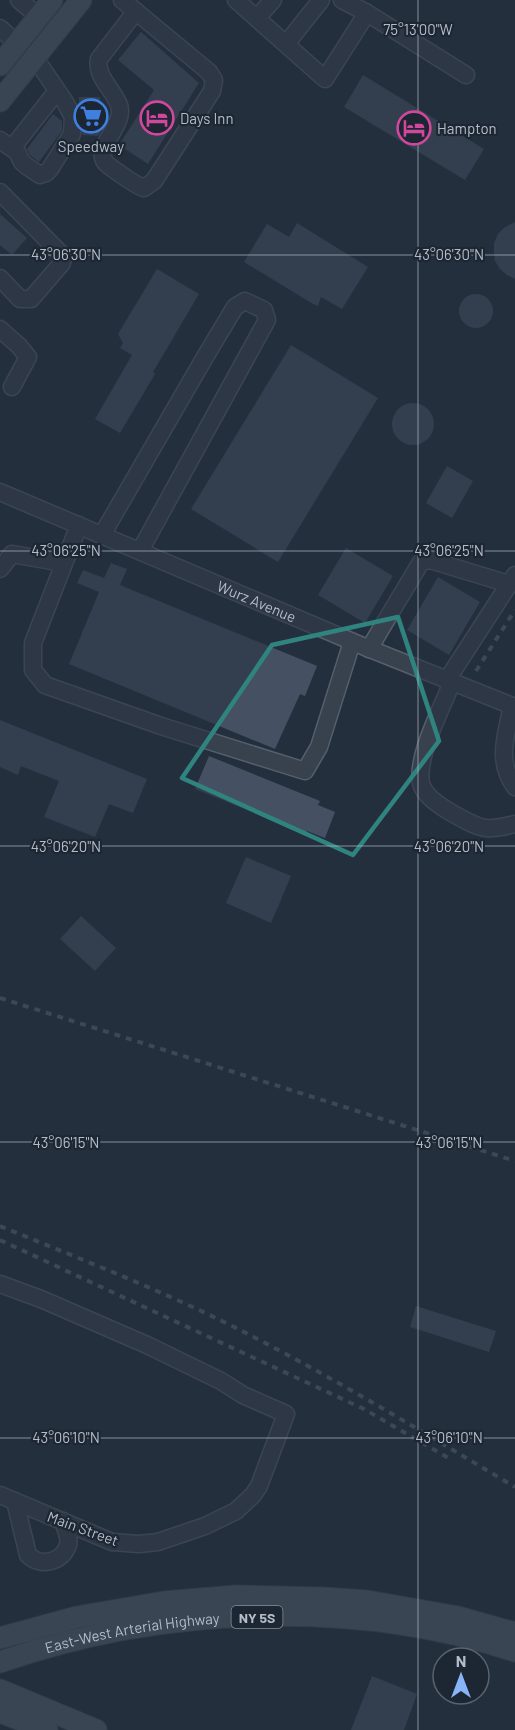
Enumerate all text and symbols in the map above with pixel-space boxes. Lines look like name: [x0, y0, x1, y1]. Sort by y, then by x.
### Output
text: 75°13'00"W: [383, 20, 453, 38]
supermarket icon: Speedway: [73, 98, 109, 134]
hotel icon: Days Inn: [139, 100, 175, 136]
place label: Days Inn: [180, 109, 233, 127]
hotel icon: Hampton: [396, 110, 432, 146]
place label: Hampton: [437, 119, 497, 137]
place label: Speedway: [58, 137, 124, 155]
text: 43°06'30"N: [31, 245, 101, 263]
text: 43°06'30"N: [414, 245, 484, 263]
text: 43°06'25"N: [31, 541, 101, 559]
text: 43°06'25"N: [414, 541, 484, 559]
street label: Wurz Avenue: [215, 576, 299, 626]
text: 43°06'20"N: [31, 837, 101, 855]
text: 43°06'20"N: [414, 837, 484, 855]
text: 43°06'15"N: [33, 1133, 99, 1151]
text: 43°06'15"N: [416, 1133, 482, 1151]
text: 43°06'10"N: [32, 1428, 100, 1446]
text: 43°06'10"N: [415, 1428, 483, 1446]
street label: Main Street: [45, 1507, 121, 1549]
road number: NY 5S: [232, 1606, 282, 1628]
street label: East-West Arterial Highway: [43, 1608, 220, 1656]
north arrow: [431, 1646, 491, 1706]
text: N: [456, 1651, 466, 1670]

